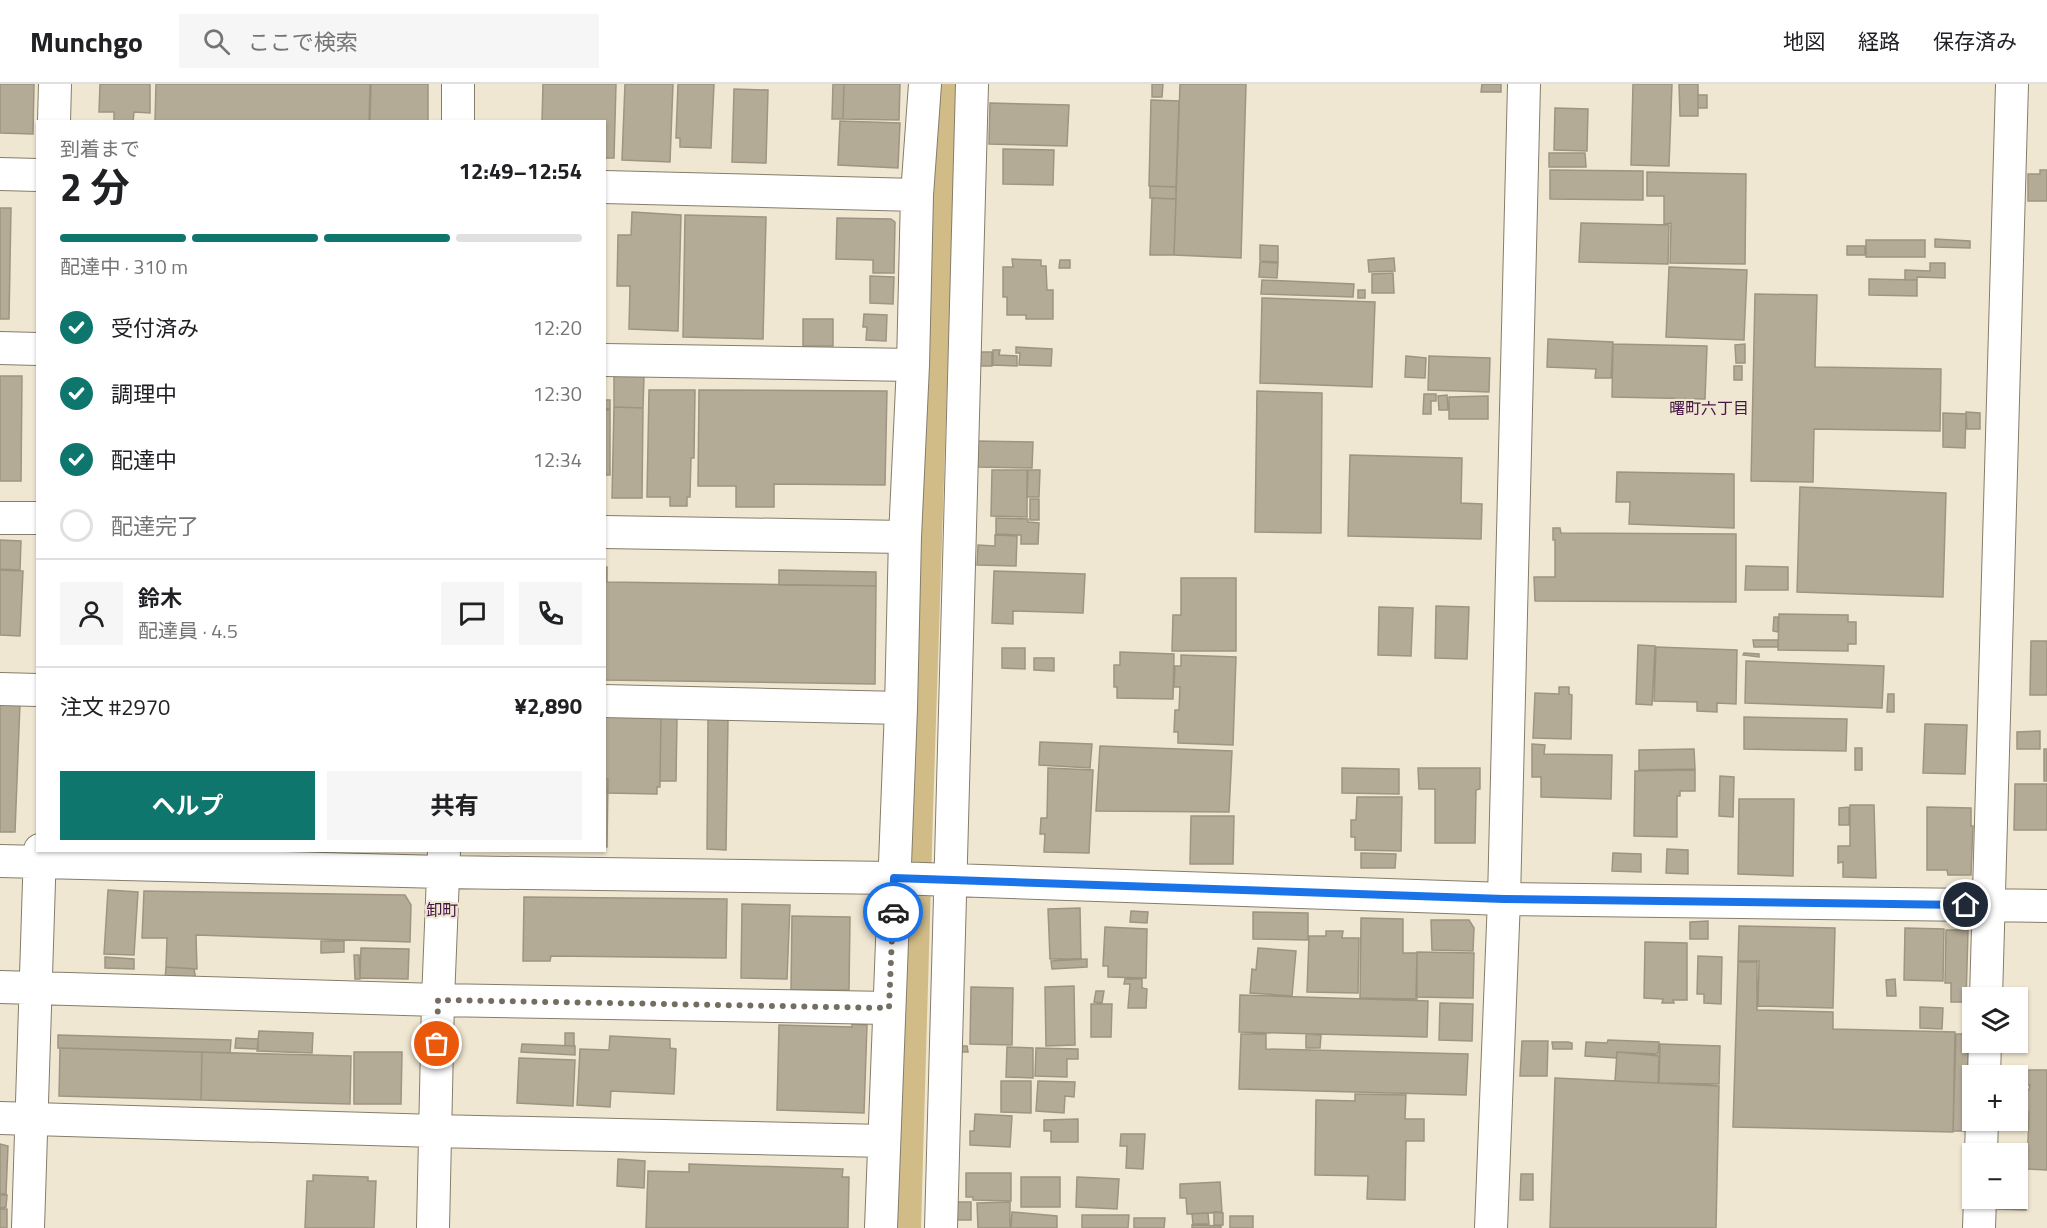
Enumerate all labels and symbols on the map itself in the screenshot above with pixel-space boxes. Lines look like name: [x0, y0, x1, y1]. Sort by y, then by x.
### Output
district label: 曙町六丁目: [1669, 396, 1749, 420]
pin: [1940, 879, 1991, 930]
courier: [863, 882, 923, 942]
district label: 卸町: [426, 898, 458, 922]
pin: [411, 1018, 462, 1069]

